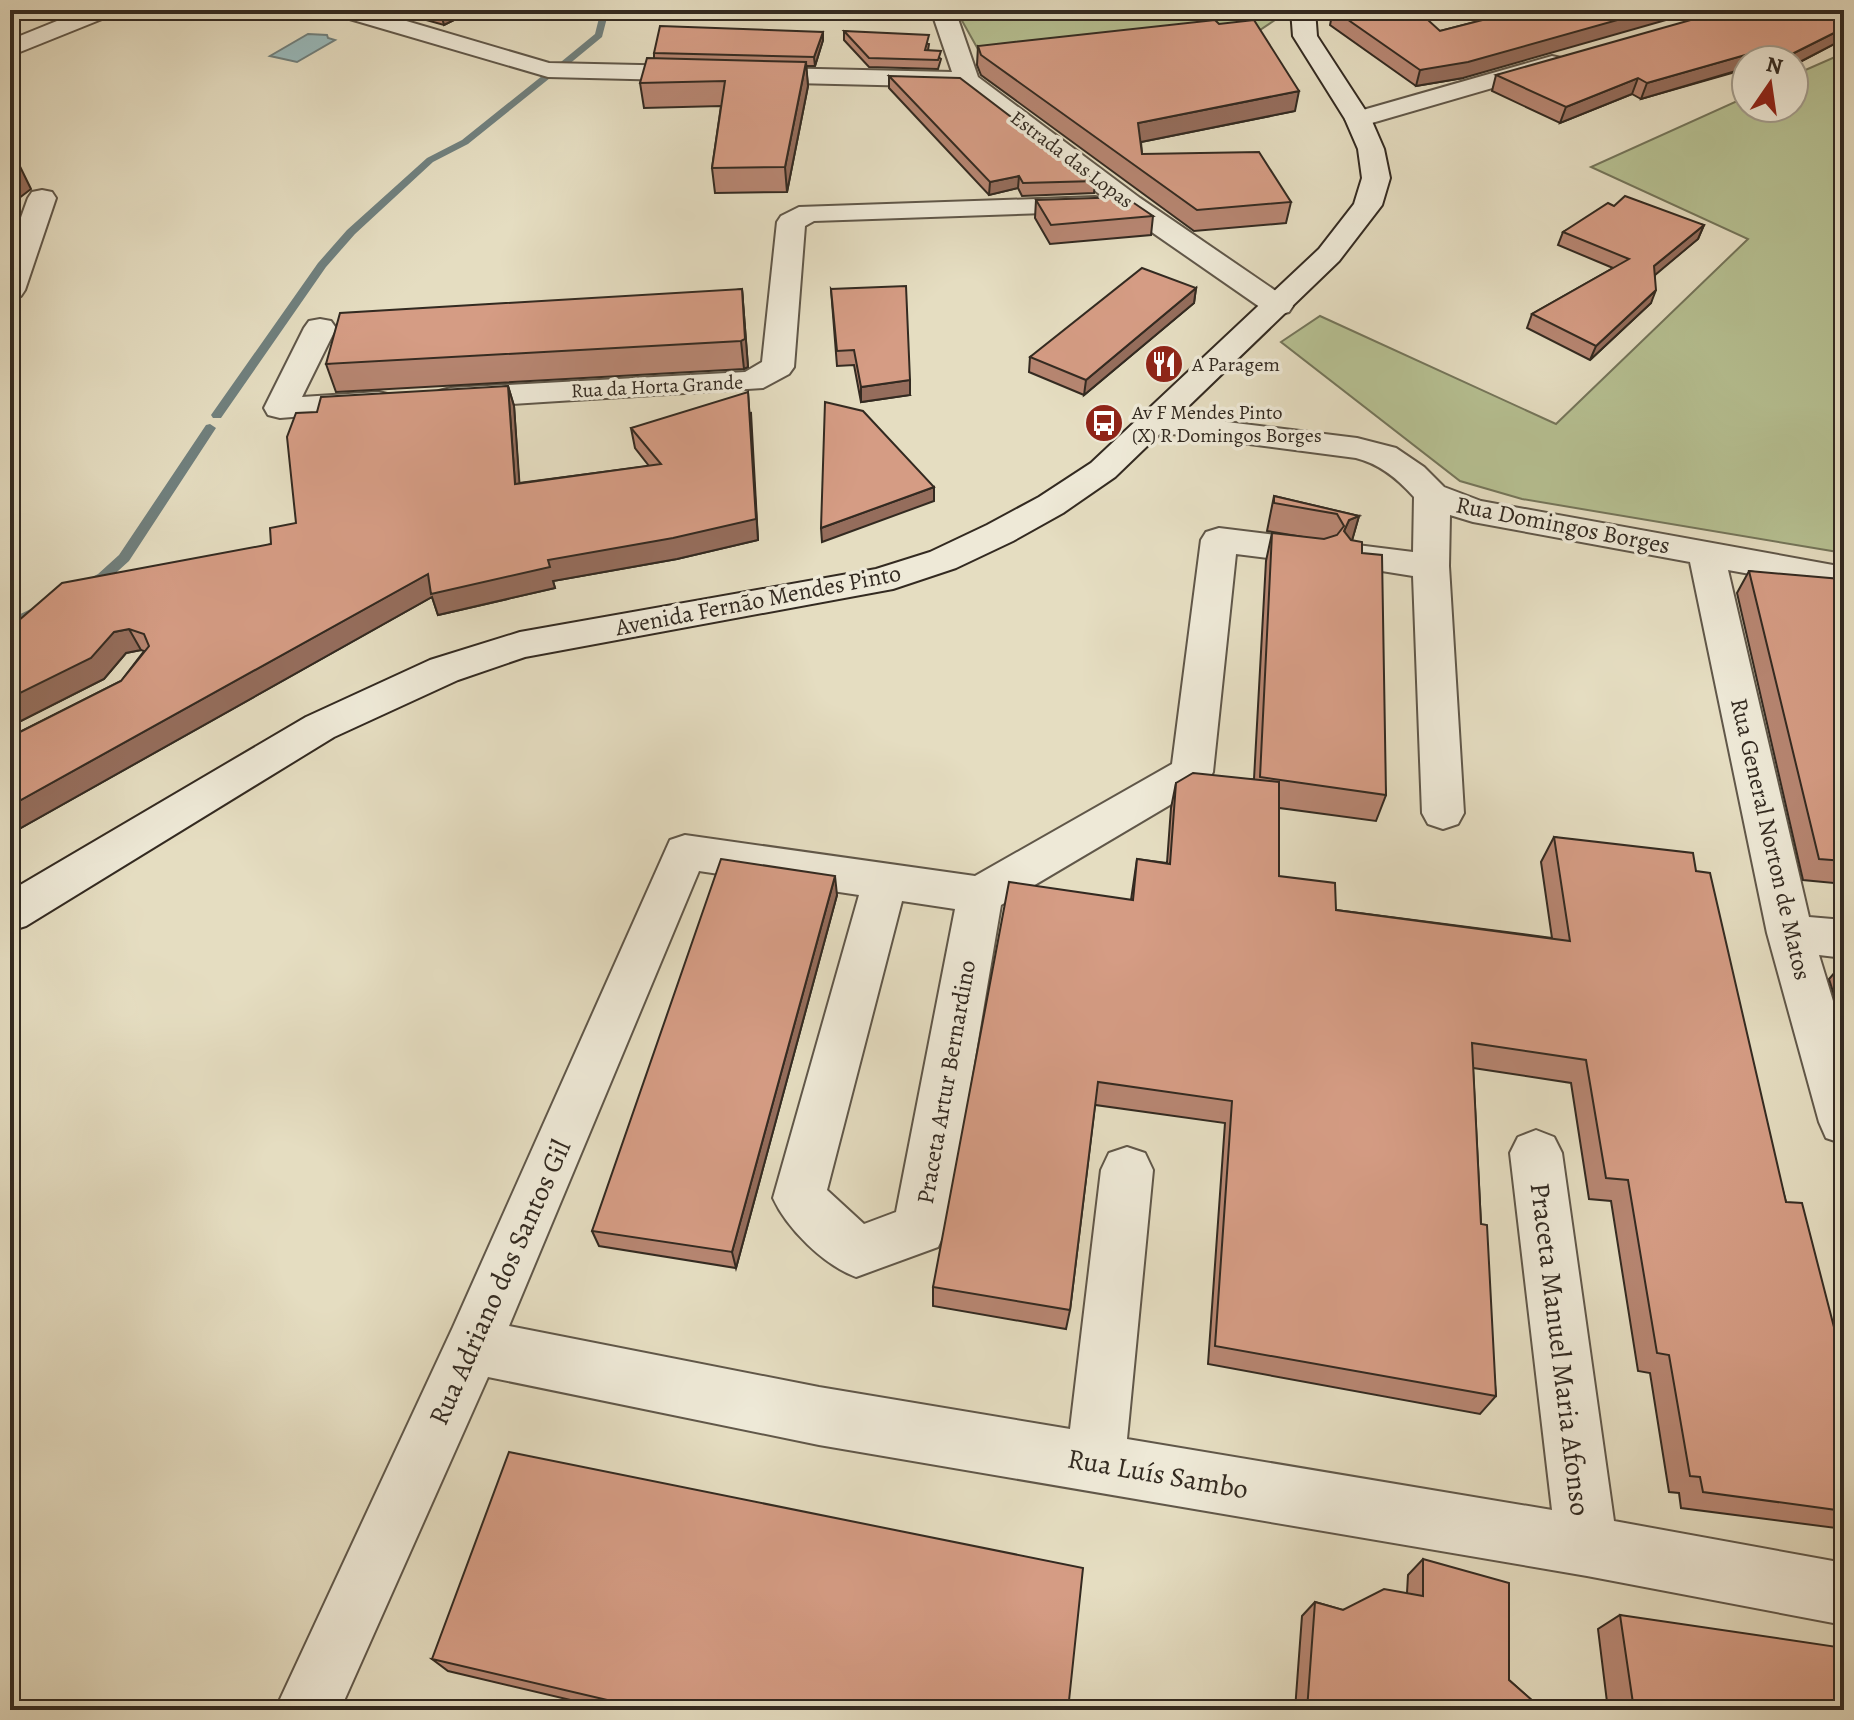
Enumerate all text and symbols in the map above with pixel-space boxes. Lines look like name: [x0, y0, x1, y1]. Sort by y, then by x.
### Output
north arrow: [1730, 44, 1810, 124]
text: N: [1763, 49, 1785, 82]
street label: Estrada das Lopas: [1005, 104, 1139, 215]
restaurant icon: A Paragem: [1143, 343, 1185, 385]
place label: A Paragem: [1191, 351, 1280, 378]
street label: Rua da Horta Grande: [570, 369, 744, 404]
place label: Av F Mendes Pinto (X) R Domingos Borges: [1131, 399, 1322, 449]
bus stop icon: Av F Mendes Pinto (X) R Domingos Borges: [1083, 402, 1125, 444]
street label: Rua Domingos Borges: [1453, 489, 1673, 561]
street label: Avenida Fernão Mendes Pinto: [612, 557, 903, 644]
street label: Rua General Norton de Matos: [1723, 695, 1819, 983]
street label: Praceta Artur Bernardino: [909, 957, 983, 1207]
street label: Rua Adriano dos Santos Gil: [420, 1133, 580, 1431]
street label: Praceta Manuel Maria Afonso: [1521, 1180, 1599, 1518]
street label: Rua Luís Sambo: [1064, 1439, 1251, 1509]

